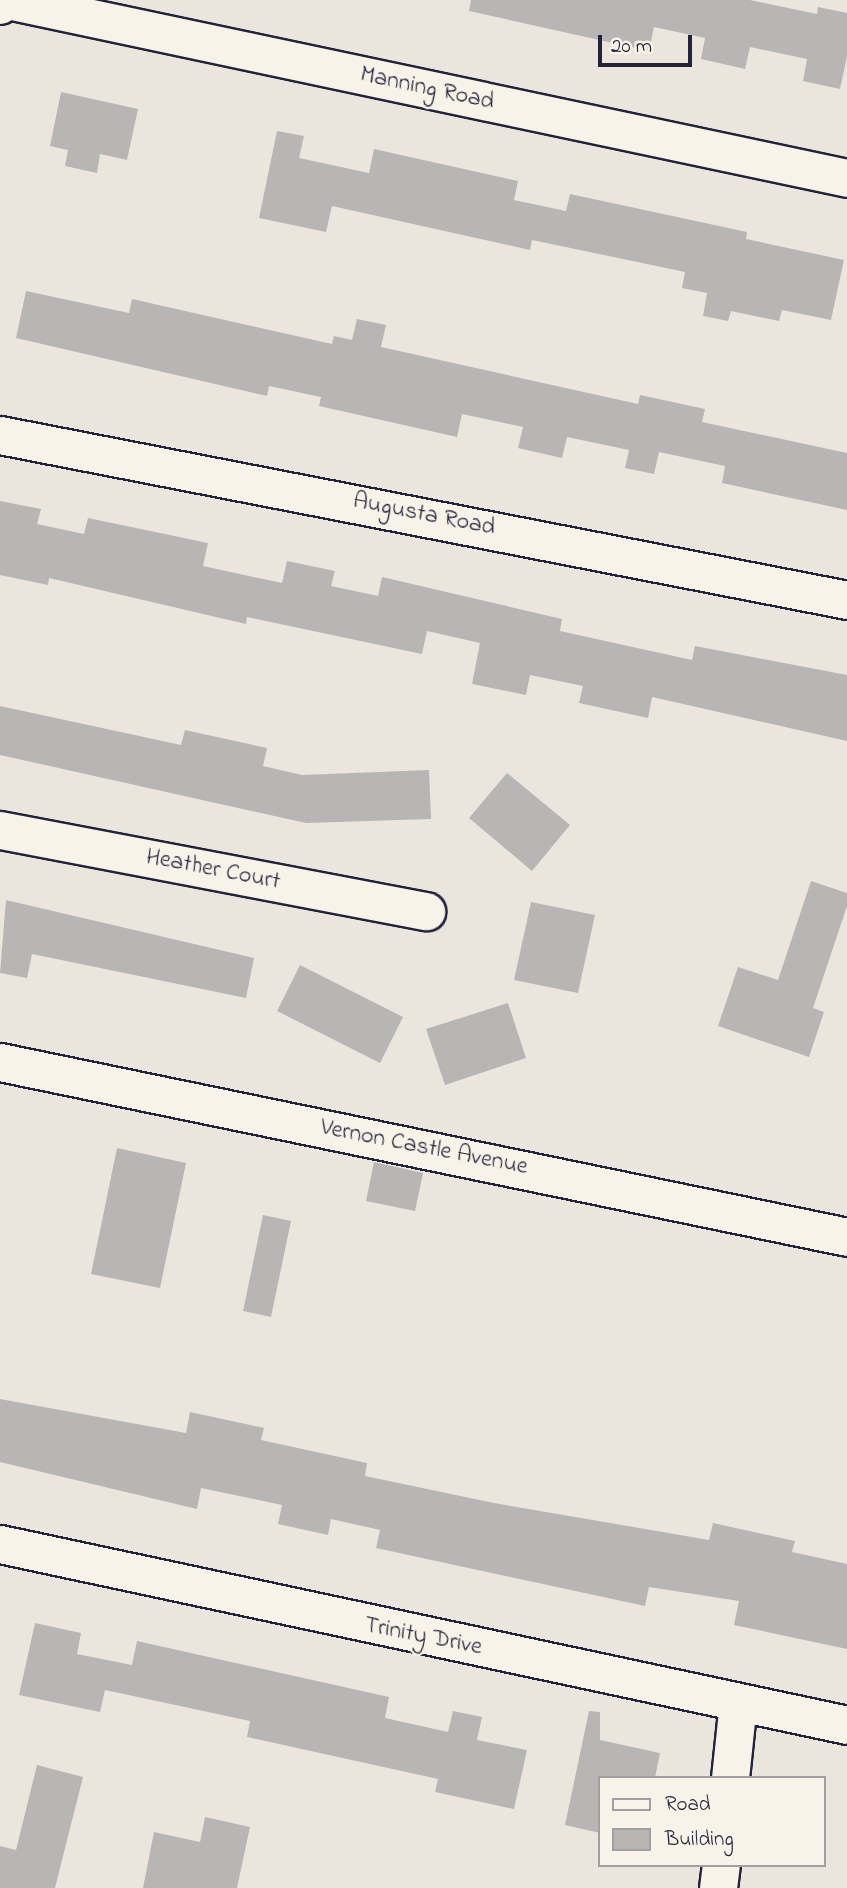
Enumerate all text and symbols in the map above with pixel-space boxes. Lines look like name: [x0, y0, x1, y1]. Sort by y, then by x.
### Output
scale bar: [602, 21, 696, 65]
text: 20 m: [611, 32, 652, 62]
street label: Manning Road: [357, 61, 497, 117]
street label: Augusta Road: [350, 487, 498, 543]
street label: Heather Court: [143, 843, 283, 897]
street label: Vernon Castle Avenue: [318, 1114, 530, 1182]
street label: Trinity Drive: [362, 1611, 484, 1663]
legend: [598, 1776, 826, 1867]
text: Road: [665, 1790, 711, 1820]
text: Building: [665, 1825, 734, 1855]

